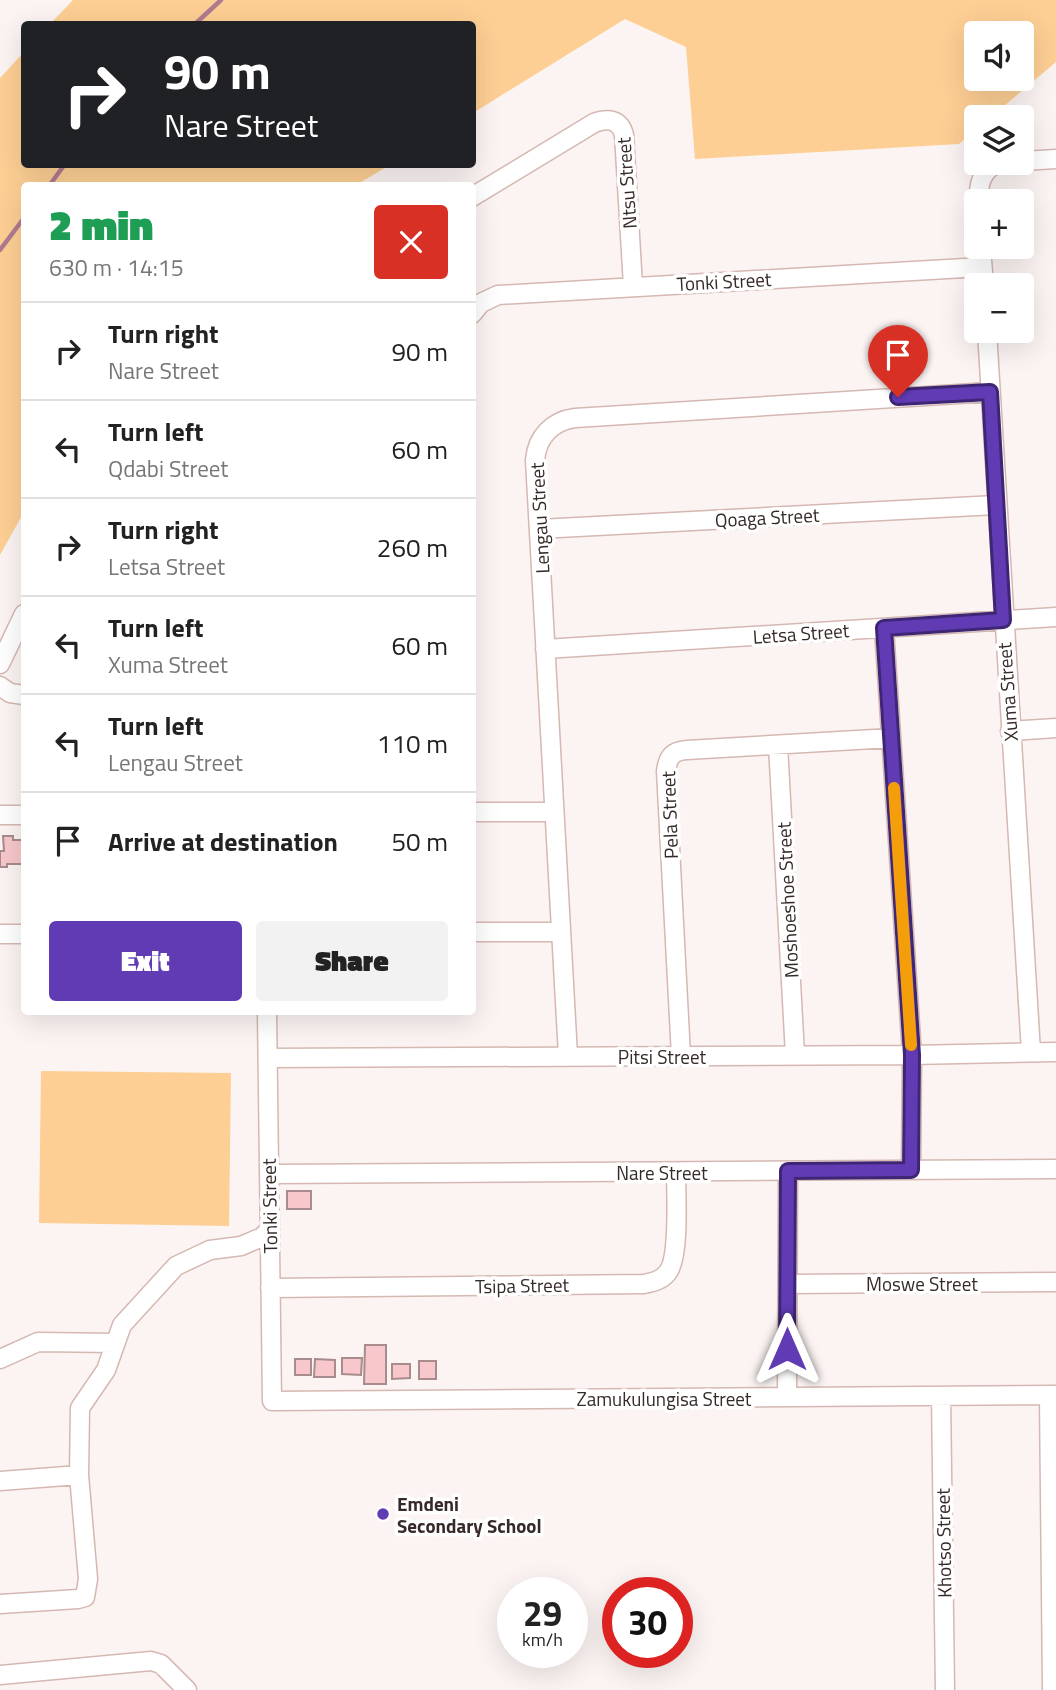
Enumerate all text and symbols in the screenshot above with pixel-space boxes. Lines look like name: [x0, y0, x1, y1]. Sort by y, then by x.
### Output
map controls: [964, 21, 1034, 343]
button: sound: [964, 21, 1034, 91]
text: 90 m: [164, 33, 271, 108]
icon: right: [49, 49, 140, 140]
text: Nare Street: [164, 101, 318, 149]
button: layers: [964, 105, 1034, 175]
street label: Ntsu Street: [608, 136, 644, 230]
button: +: [964, 189, 1034, 259]
text: 2 min: [49, 192, 153, 256]
button: close: [374, 205, 448, 279]
text: 630 m · 14:15: [49, 250, 184, 285]
street label: Tonki Street: [676, 264, 772, 298]
button: −: [964, 273, 1034, 343]
text: Turn right: [108, 314, 219, 353]
pin: [868, 325, 928, 397]
icon: right: [49, 332, 87, 370]
text: 90 m: [391, 332, 448, 371]
icon: arrive: [879, 336, 917, 374]
text: Nare Street: [108, 353, 219, 388]
text: Turn left: [108, 412, 203, 451]
icon: left: [49, 430, 87, 468]
text: 60 m: [391, 430, 448, 469]
text: Qdabi Street: [108, 451, 228, 486]
street label: Lengau Street: [522, 461, 556, 574]
street label: Qoaga Street: [714, 500, 820, 534]
text: Turn right: [108, 510, 219, 549]
icon: right: [49, 528, 87, 566]
text: 260 m: [377, 528, 448, 567]
text: Letsa Street: [108, 549, 225, 584]
text: Turn left: [108, 608, 203, 647]
street label: Letsa Street: [752, 615, 851, 651]
icon: left: [49, 626, 87, 664]
text: 60 m: [391, 626, 448, 665]
street label: Xuma Street: [989, 641, 1025, 742]
text: Xuma Street: [108, 647, 228, 682]
text: Turn left: [108, 706, 203, 745]
icon: left: [49, 724, 87, 762]
text: 110 m: [377, 724, 448, 763]
text: Lengau Street: [108, 745, 243, 780]
street label: Pela Street: [653, 770, 685, 859]
street label: Moshoeshoe Street: [768, 821, 806, 979]
icon: arrive: [49, 822, 87, 860]
text: Arrive at destination: [108, 822, 338, 861]
text: 50 m: [391, 822, 448, 861]
button: Exit: [49, 921, 242, 1001]
button: Share: [256, 921, 448, 1001]
street label: Pitsi Street: [618, 1042, 706, 1071]
street label: Tonki Street: [254, 1158, 284, 1254]
street label: Nare Street: [616, 1158, 708, 1187]
street label: Moswe Street: [866, 1269, 978, 1298]
street label: Tsipa Street: [475, 1270, 570, 1300]
position arrow: [750, 1312, 824, 1386]
street label: Zamukulungisa Street: [577, 1384, 752, 1413]
street label: Khotso Street: [928, 1488, 958, 1598]
place label: Emdeni Secondary School: [397, 1489, 542, 1540]
marker: Emdeni Secondary School: [375, 1506, 391, 1522]
speed limit sign: 30: [602, 1577, 693, 1668]
text: 29: [523, 1586, 562, 1640]
text: km/h: [522, 1626, 563, 1653]

